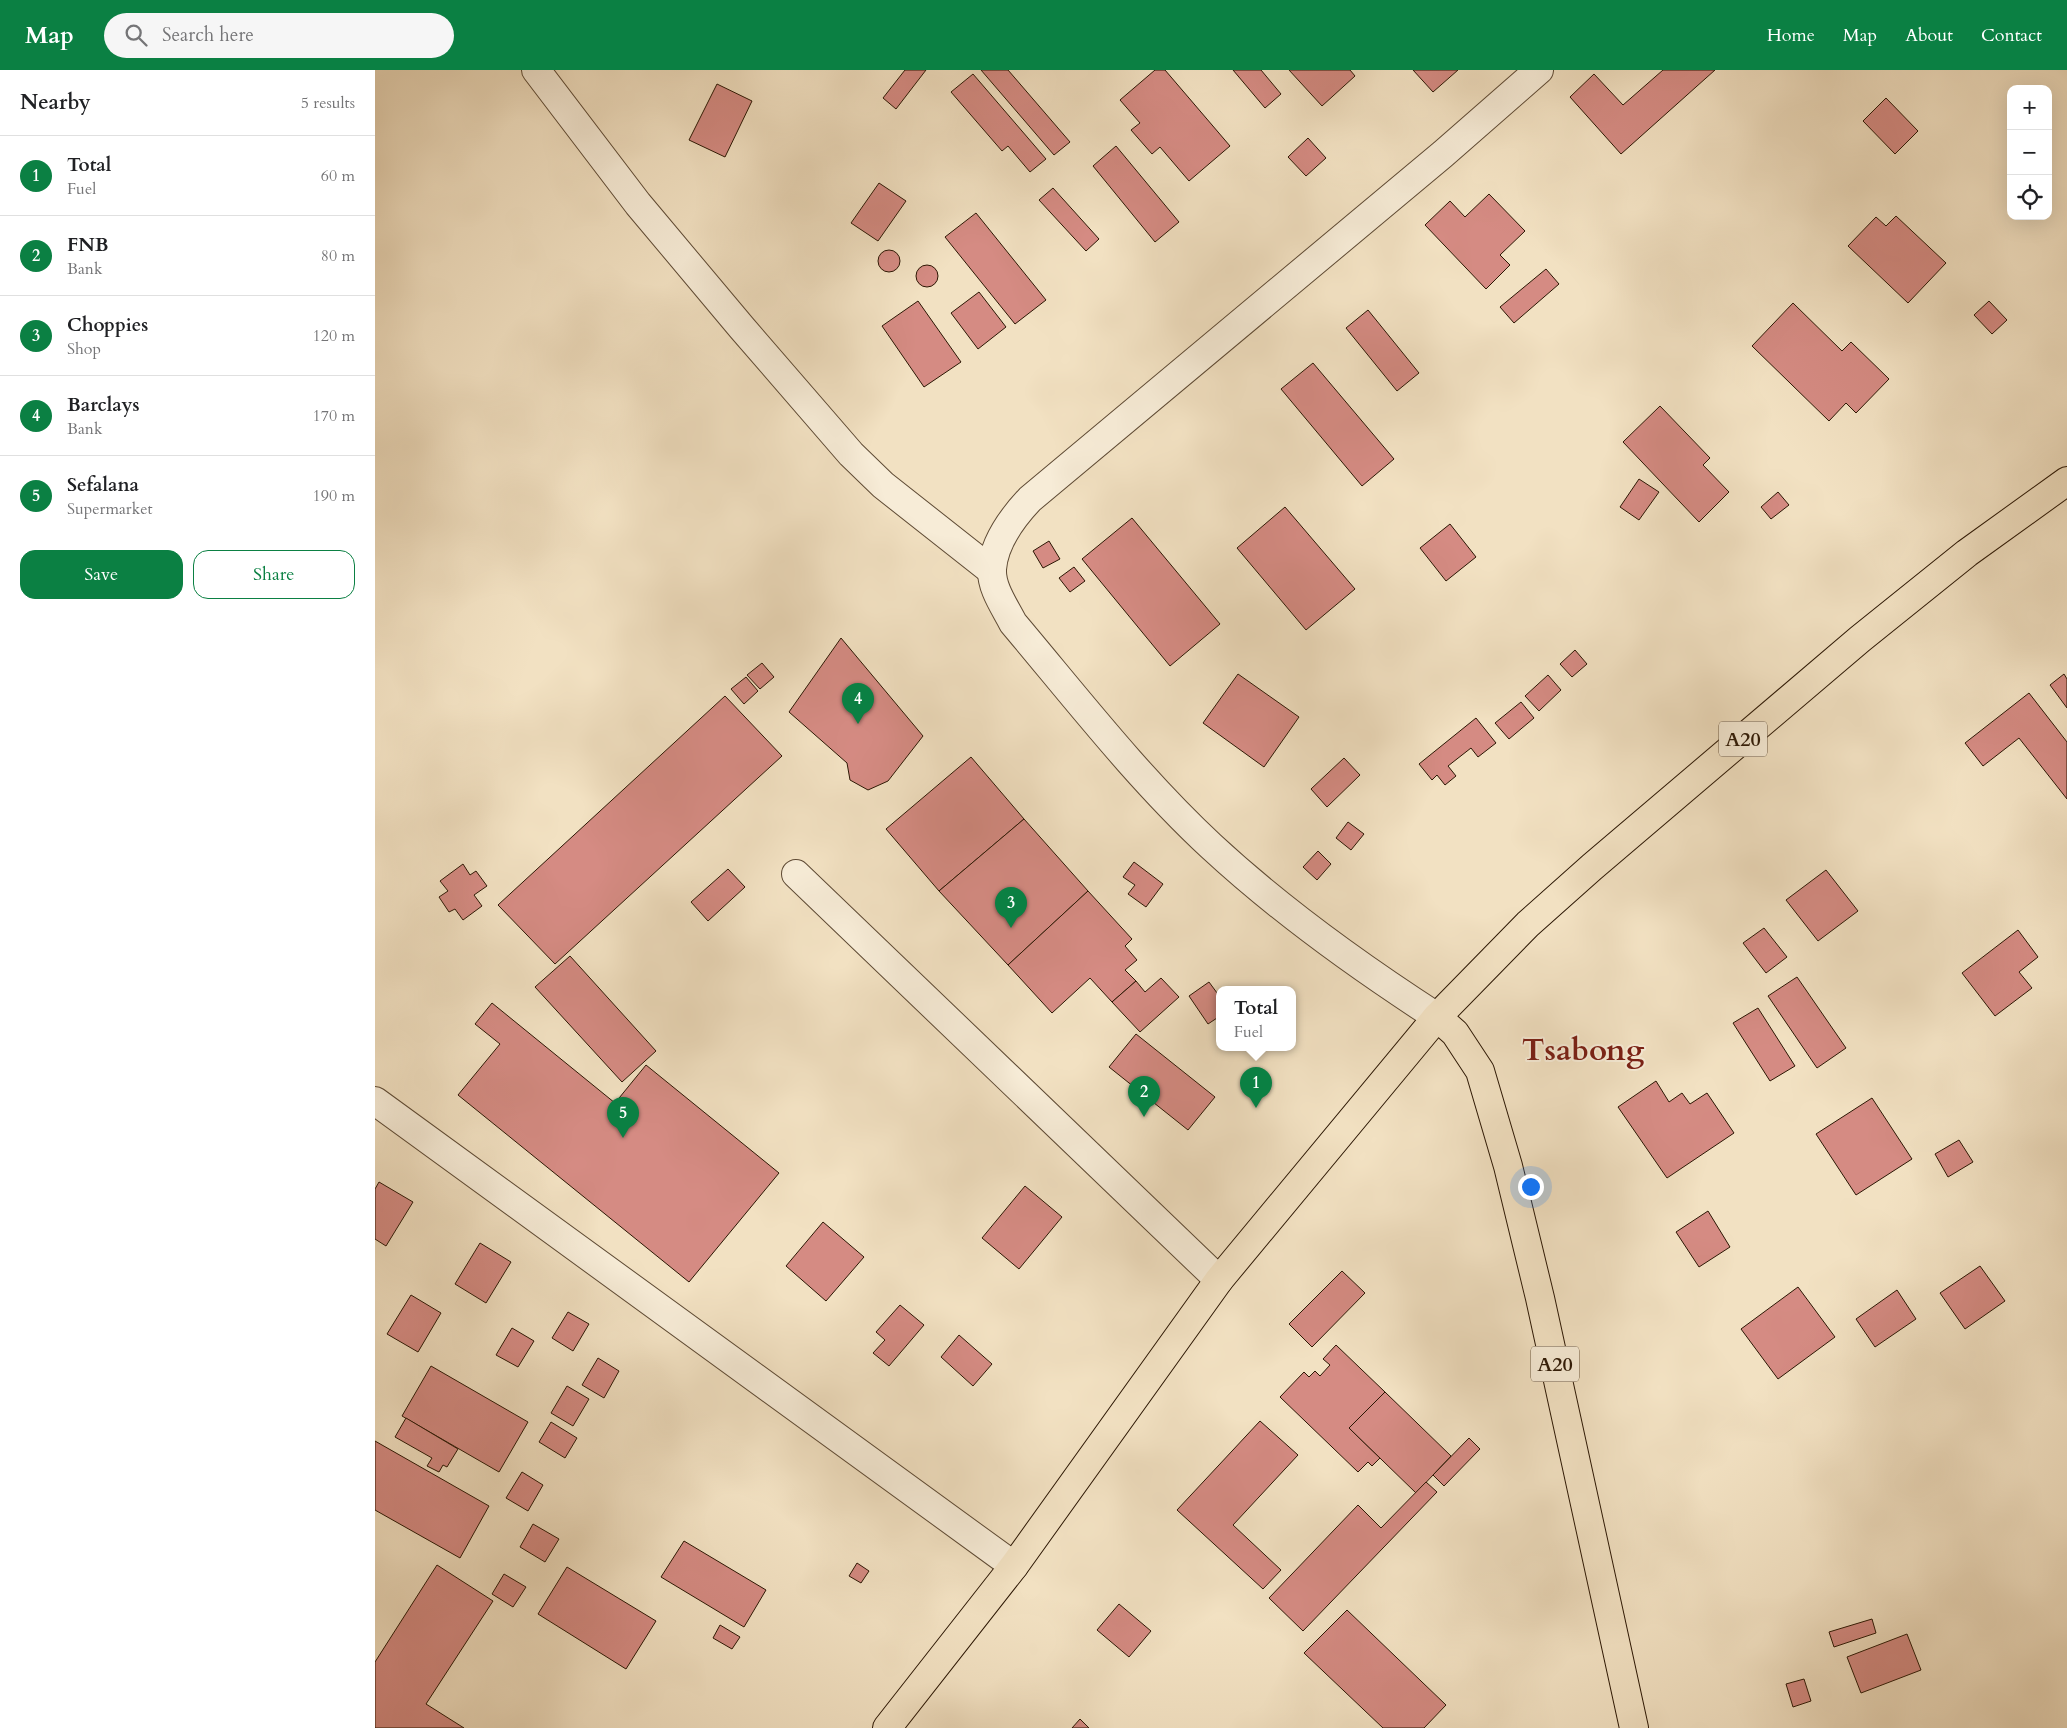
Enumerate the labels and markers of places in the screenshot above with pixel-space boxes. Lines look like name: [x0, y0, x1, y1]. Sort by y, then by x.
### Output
pin: 4: [842, 683, 874, 724]
pin: 3: [995, 887, 1027, 928]
pin: 1: [1240, 1067, 1272, 1108]
pin: 2: [1128, 1076, 1160, 1117]
pin: 5: [607, 1097, 639, 1138]

